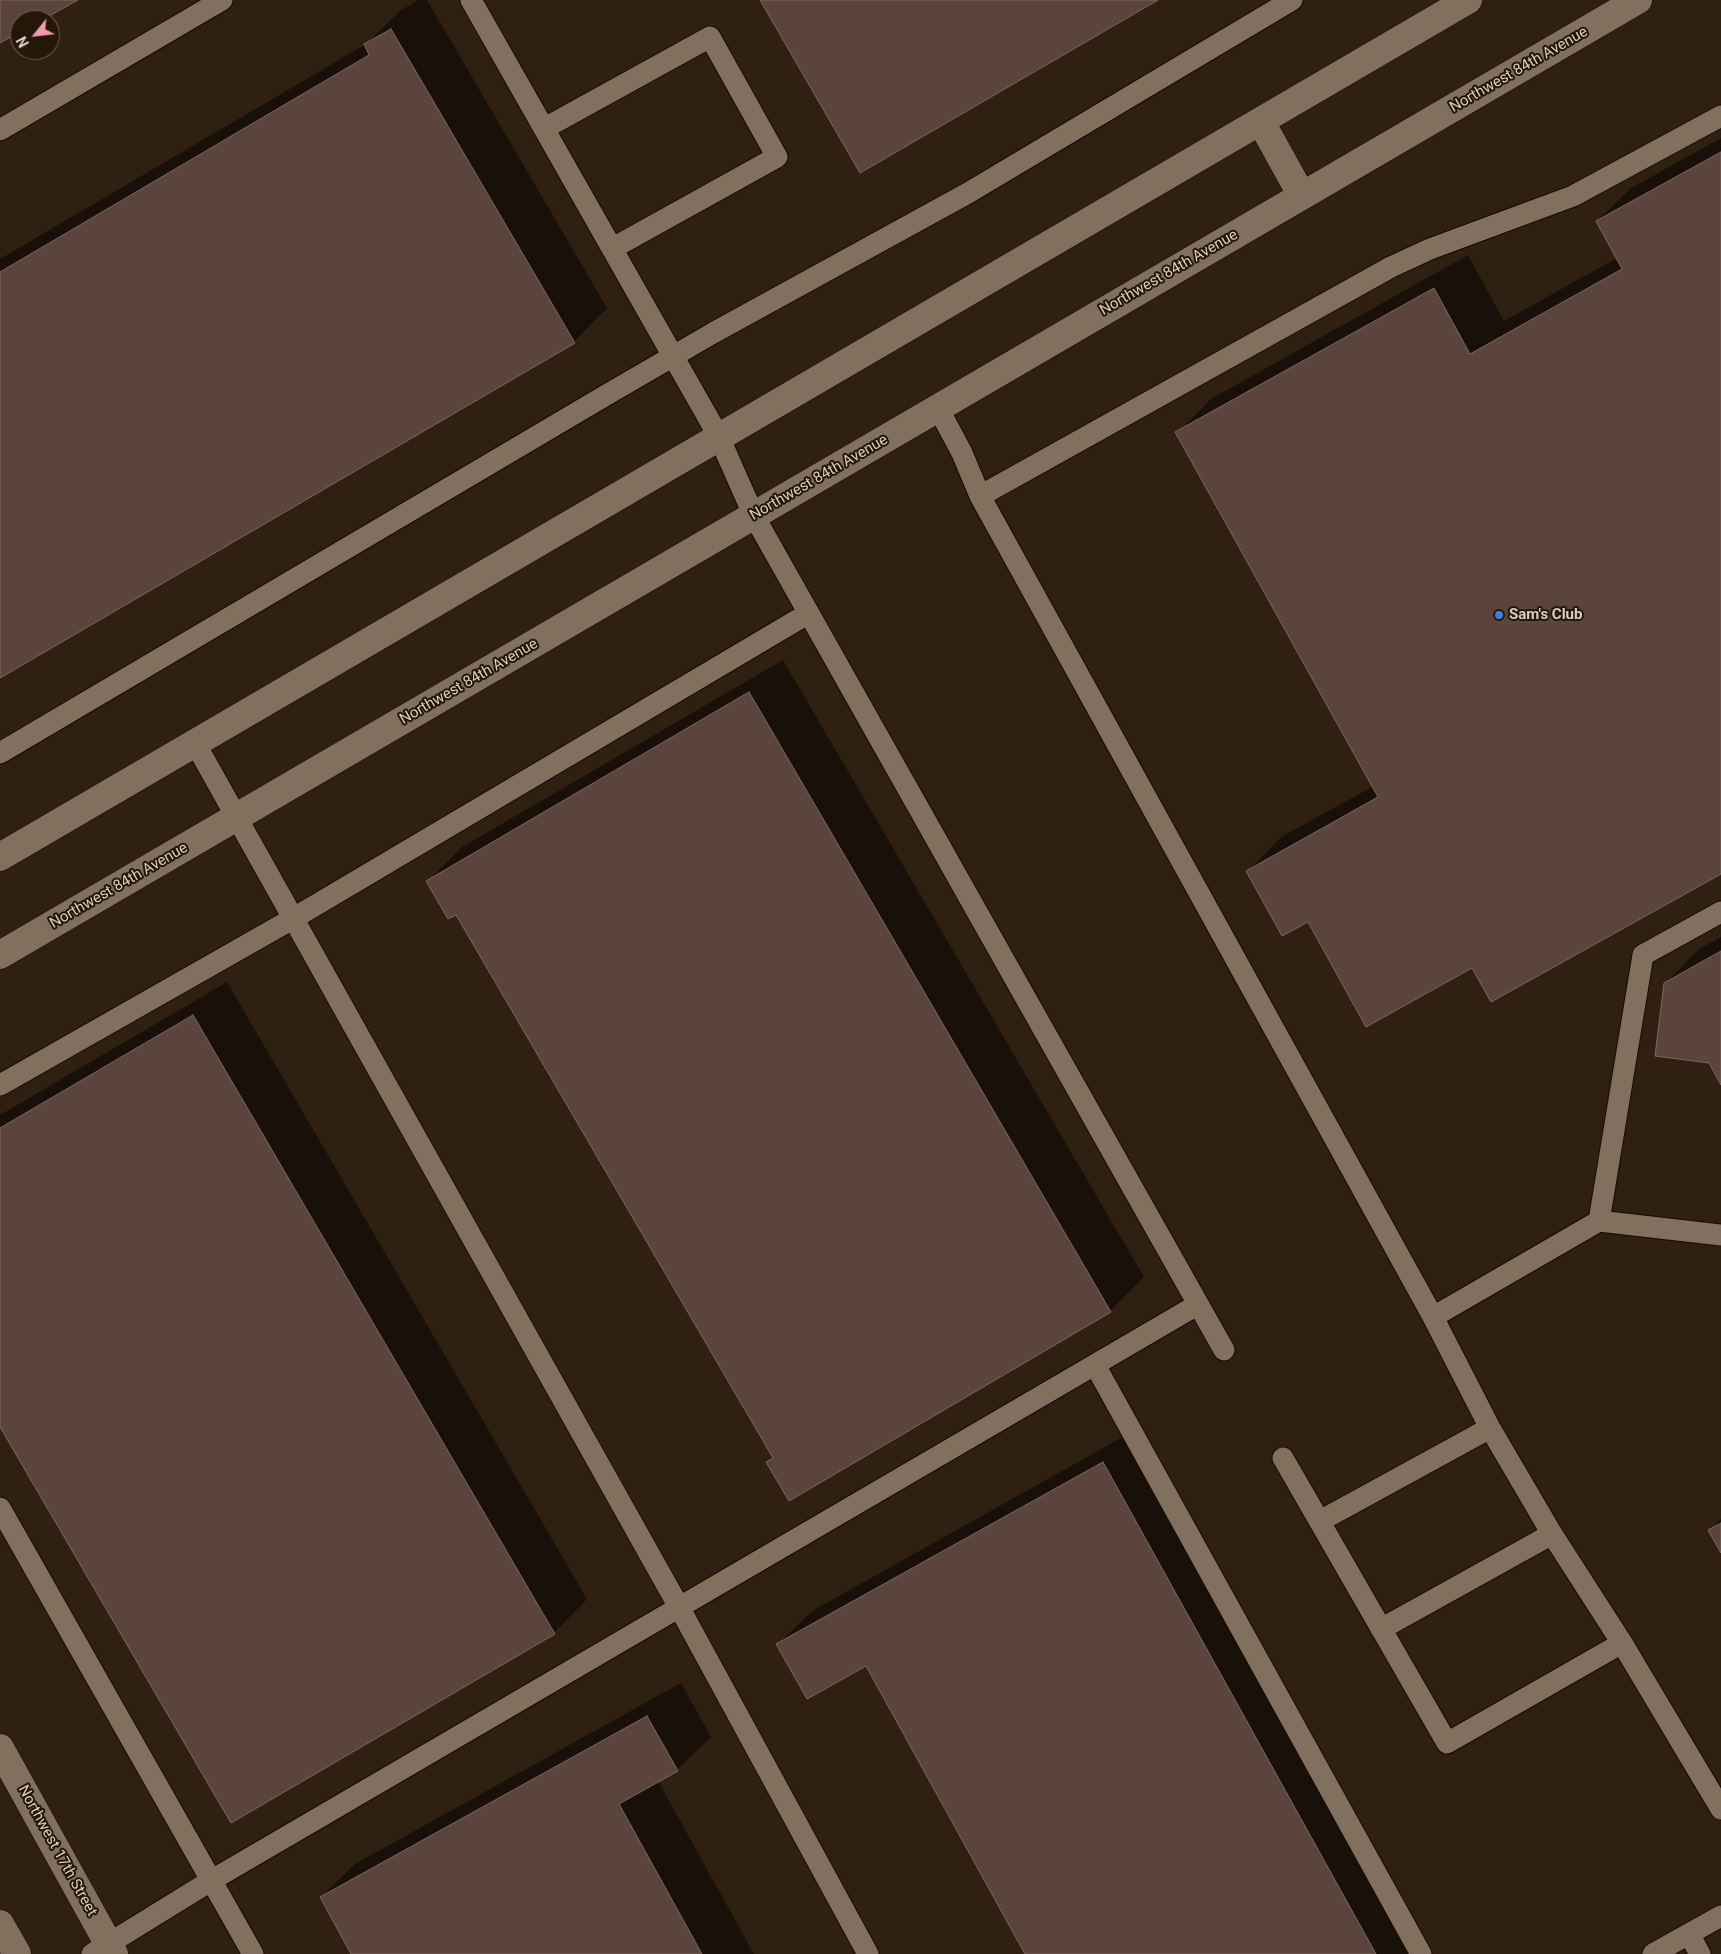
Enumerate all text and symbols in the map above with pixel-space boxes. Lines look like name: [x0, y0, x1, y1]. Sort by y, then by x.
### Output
north arrow: [10, 10, 60, 60]
street label: Northwest 84th Avenue: [1447, 23, 1591, 117]
text: N: [13, 34, 32, 50]
street label: Northwest 84th Avenue: [1097, 226, 1241, 320]
street label: Northwest 84th Avenue: [747, 431, 891, 525]
place label: Sam's Club: [1509, 606, 1582, 624]
marker: Sam's Club: [1493, 609, 1505, 621]
street label: Northwest 84th Avenue: [397, 635, 541, 729]
street label: Northwest 84th Avenue: [47, 839, 191, 933]
street label: Northwest 17th Street: [14, 1782, 100, 1920]

